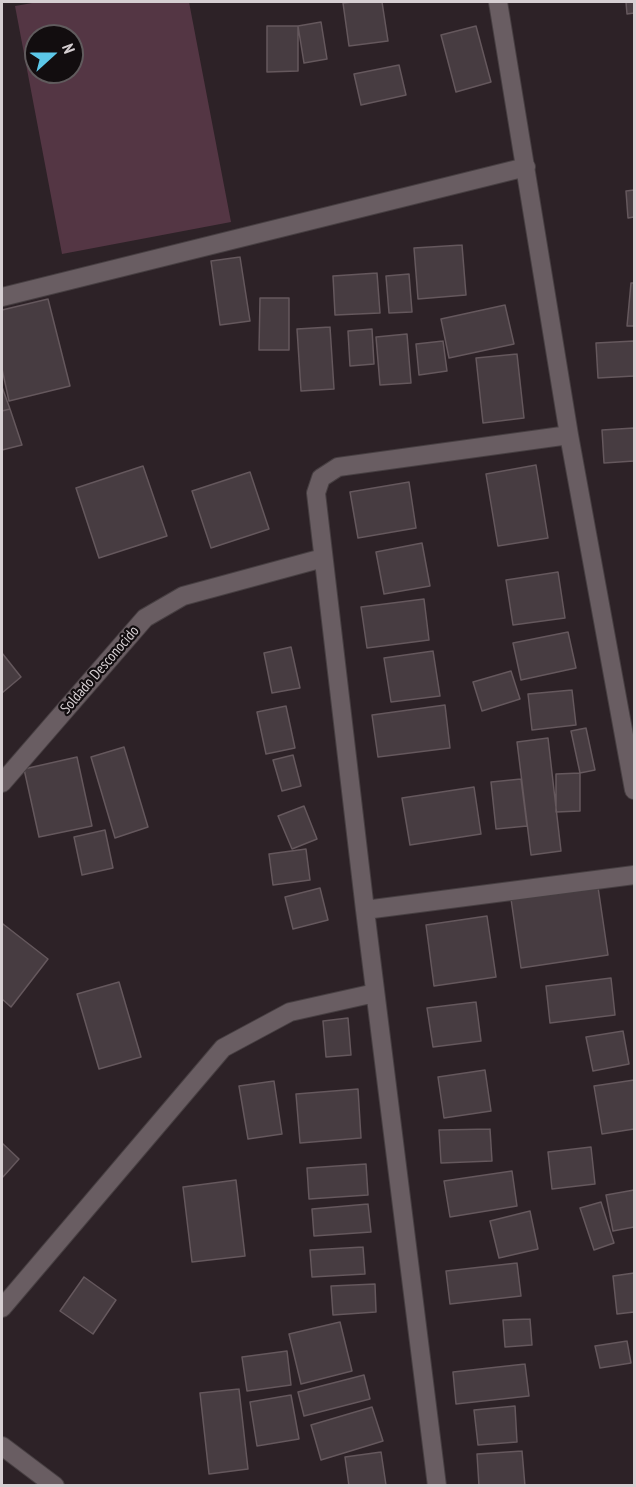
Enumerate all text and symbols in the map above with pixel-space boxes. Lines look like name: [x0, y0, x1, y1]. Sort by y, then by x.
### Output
north arrow: [24, 24, 84, 84]
text: N: [58, 41, 80, 56]
street label: Soldado Desconocido: [57, 622, 143, 718]

